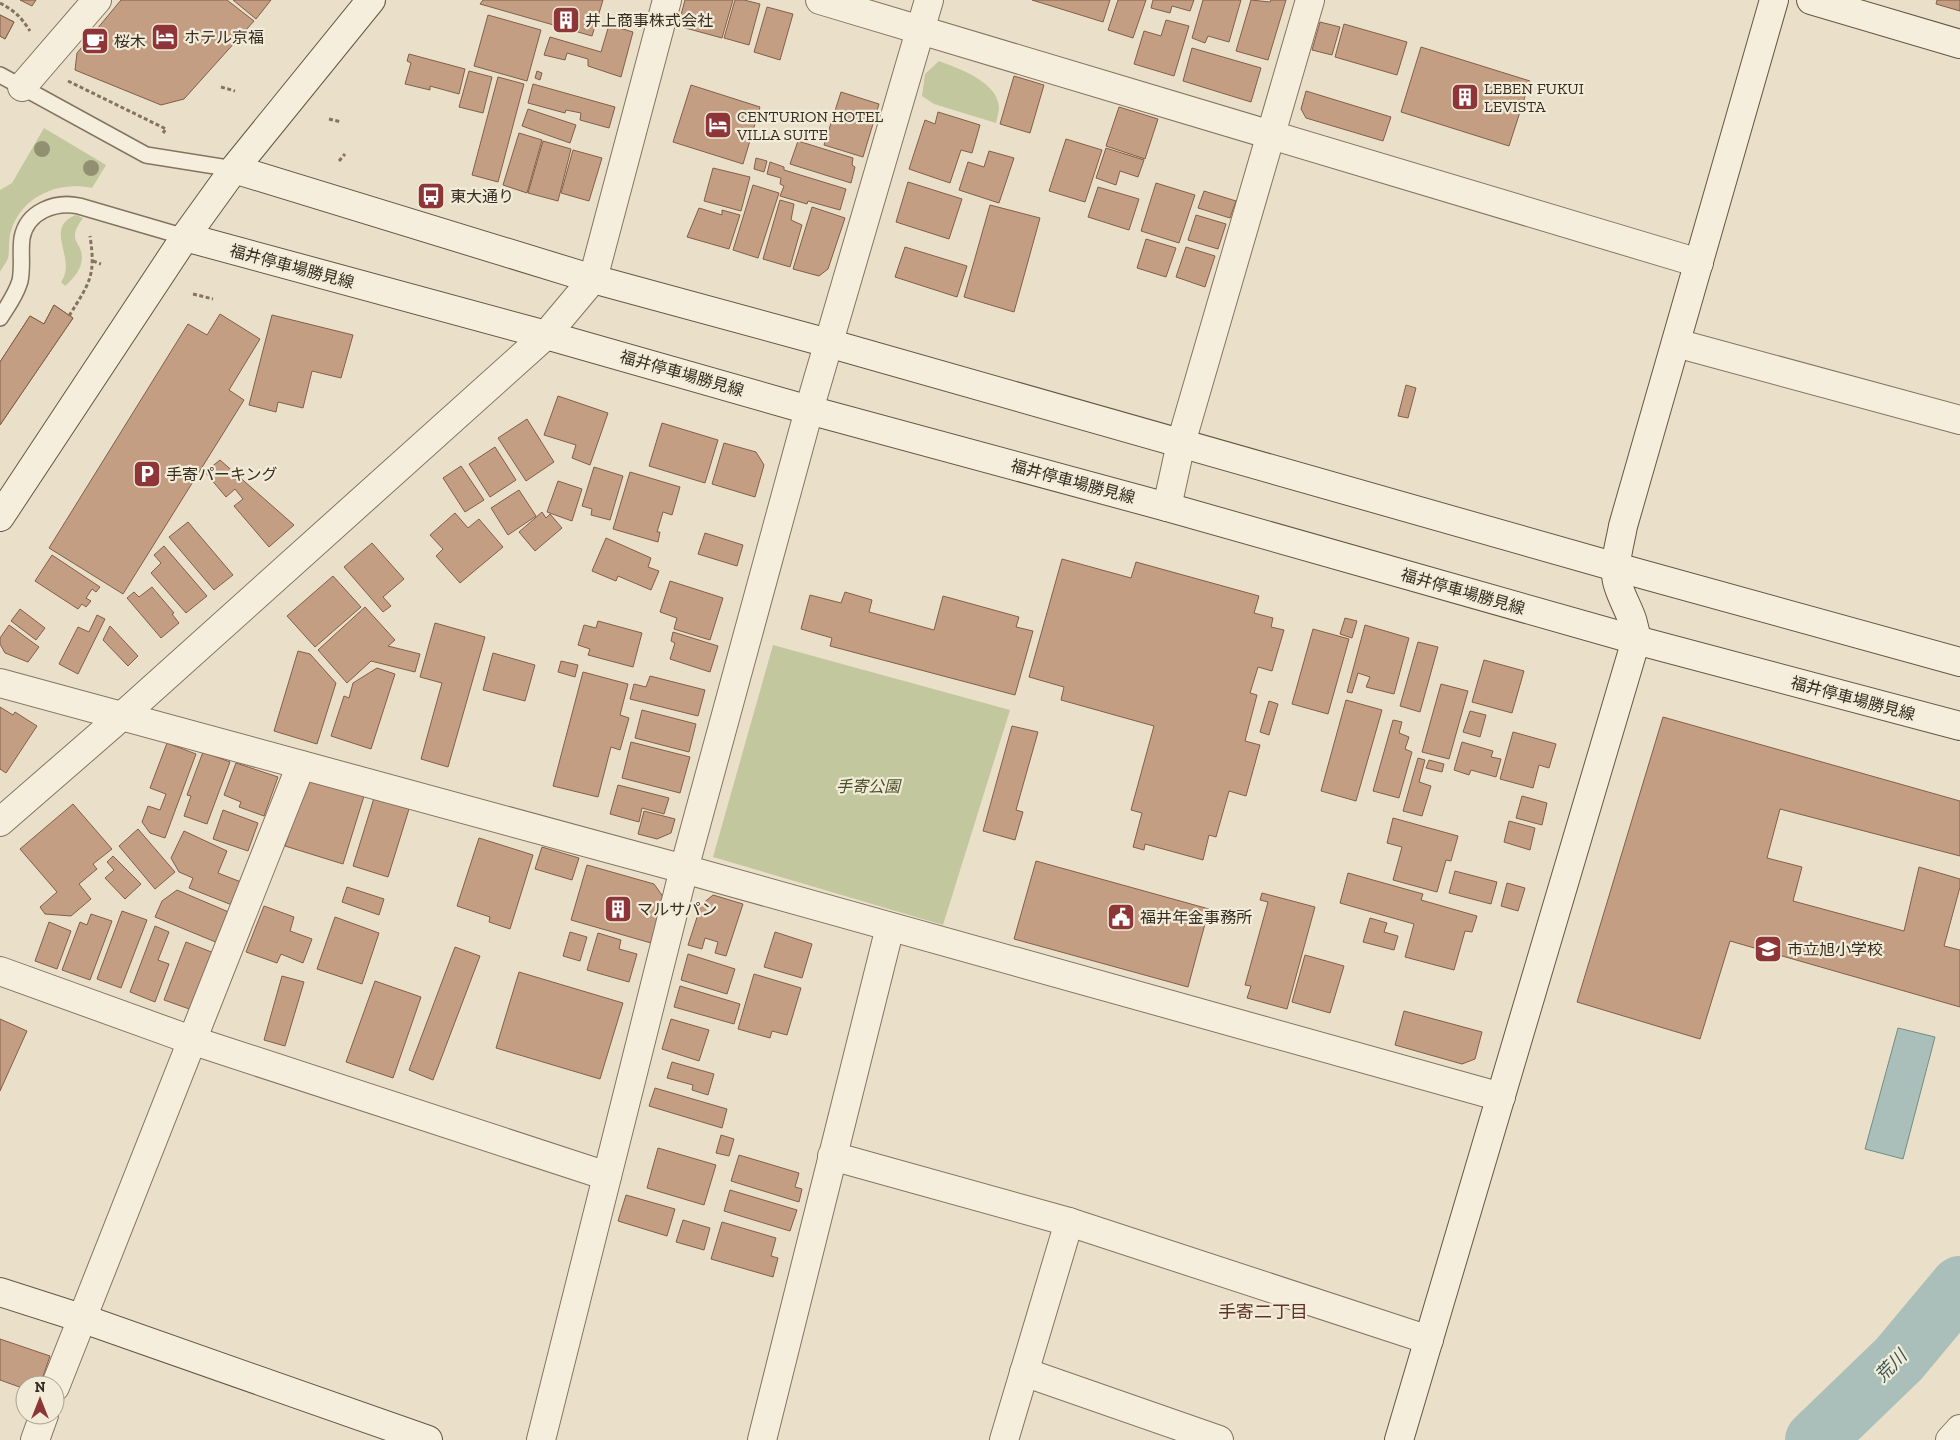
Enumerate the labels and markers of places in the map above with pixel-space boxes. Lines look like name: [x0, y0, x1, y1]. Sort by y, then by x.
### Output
building icon: 井上商事株式会社: [551, 5, 581, 35]
place label: 井上商事株式会社: [585, 11, 713, 30]
hotel icon: ホテル京福: [150, 22, 180, 52]
cafe icon: 桜木: [80, 26, 110, 56]
place label: ホテル京福: [184, 28, 264, 47]
place label: 桜木: [114, 32, 146, 51]
place label: LEBEN FUKUI LEVISTA: [1484, 79, 1584, 116]
building icon: LEBEN FUKUI LEVISTA: [1450, 82, 1480, 112]
place label: CENTURION HOTEL VILLA SUITE: [736, 107, 883, 144]
hotel icon: CENTURION HOTEL VILLA SUITE: [703, 110, 733, 140]
bus stop icon: 東大通り: [416, 181, 446, 211]
place label: 東大通り: [450, 187, 514, 206]
parking icon: 手寄パーキング: [132, 459, 162, 489]
place label: 手寄パーキング: [166, 465, 278, 484]
building icon: マルサパン: [603, 894, 633, 924]
place label: マルサパン: [637, 900, 717, 919]
public building icon: 福井年金事務所: [1106, 902, 1136, 932]
place label: 福井年金事務所: [1140, 908, 1252, 927]
school or university icon: 市立旭小学校: [1753, 934, 1783, 964]
place label: 市立旭小学校: [1787, 940, 1883, 959]

